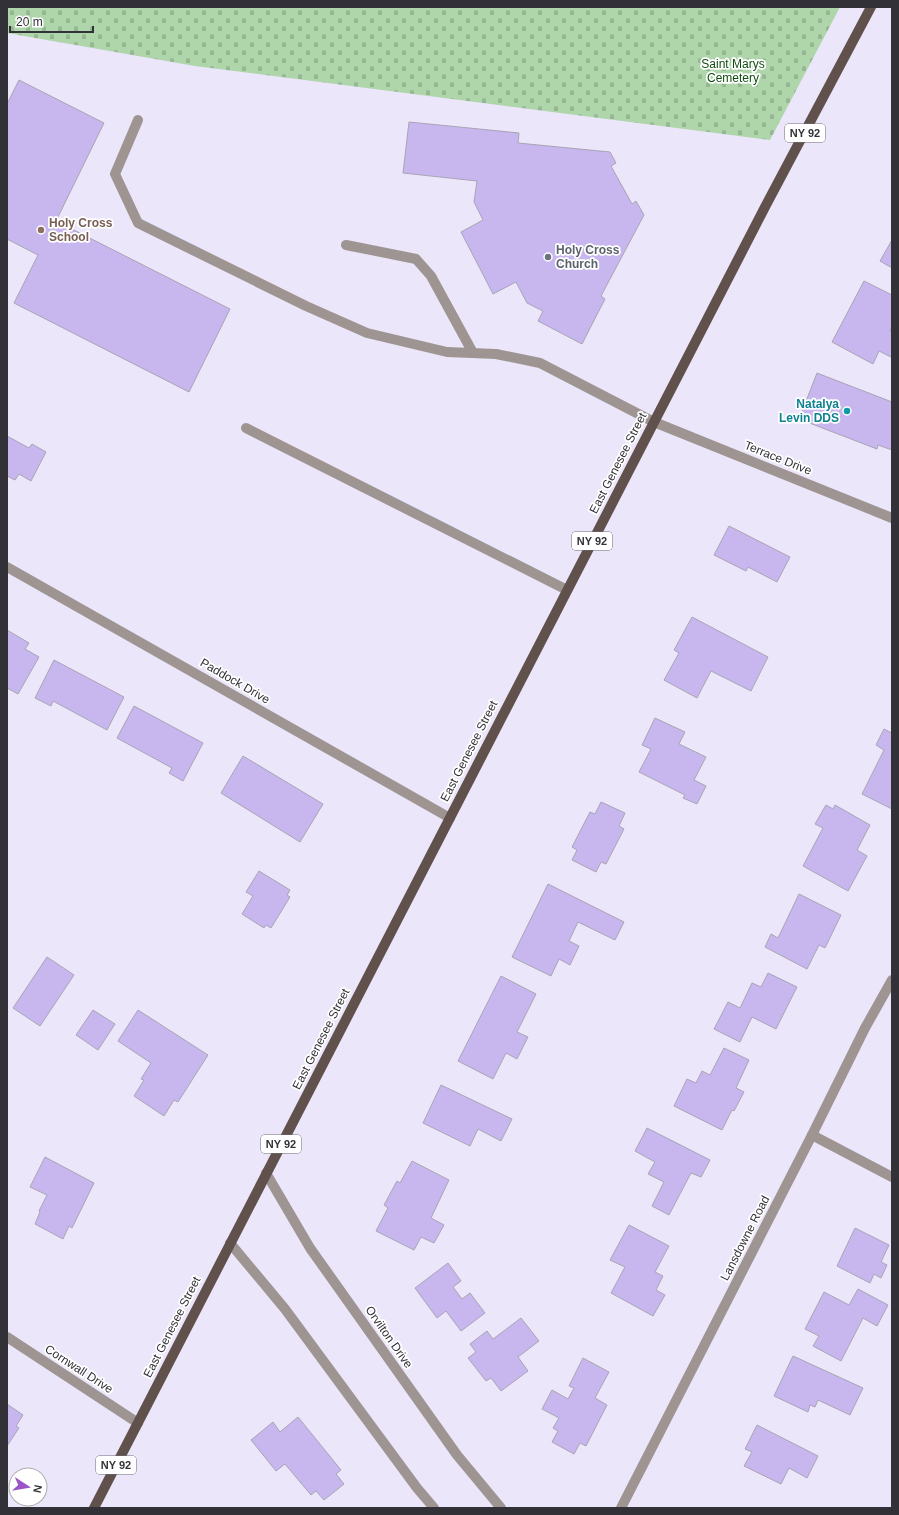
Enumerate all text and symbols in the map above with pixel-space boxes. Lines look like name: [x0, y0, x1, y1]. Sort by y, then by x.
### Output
scale bar: [10, 8, 93, 34]
text: 20 m: [16, 15, 43, 29]
park label: Saint Marys Cemetery: [701, 57, 765, 85]
road number: NY 92: [785, 124, 825, 142]
place label: Holy Cross School: [49, 216, 113, 244]
marker: Holy Cross School: [36, 225, 46, 235]
place label: Holy Cross Church: [556, 243, 620, 271]
marker: Holy Cross Church: [543, 252, 553, 262]
place label: Natalya Levin DDS: [779, 397, 839, 425]
marker: Natalya Levin DDS: [842, 406, 852, 416]
street label: East Genesee Street: [586, 410, 650, 516]
street label: Terrace Drive: [742, 438, 814, 478]
road number: NY 92: [572, 532, 612, 550]
street label: Paddock Drive: [198, 655, 273, 707]
street label: East Genesee Street: [437, 698, 501, 804]
street label: East Genesee Street: [289, 986, 353, 1092]
road number: NY 92: [261, 1135, 301, 1153]
street label: Lansdowne Road: [718, 1193, 772, 1283]
street label: East Genesee Street: [140, 1274, 204, 1380]
street label: Orvilton Drive: [362, 1303, 416, 1371]
street label: Cornwall Drive: [42, 1342, 116, 1396]
road number: NY 92: [96, 1456, 136, 1474]
north arrow: [8, 1467, 48, 1507]
text: N: [31, 1484, 44, 1494]

